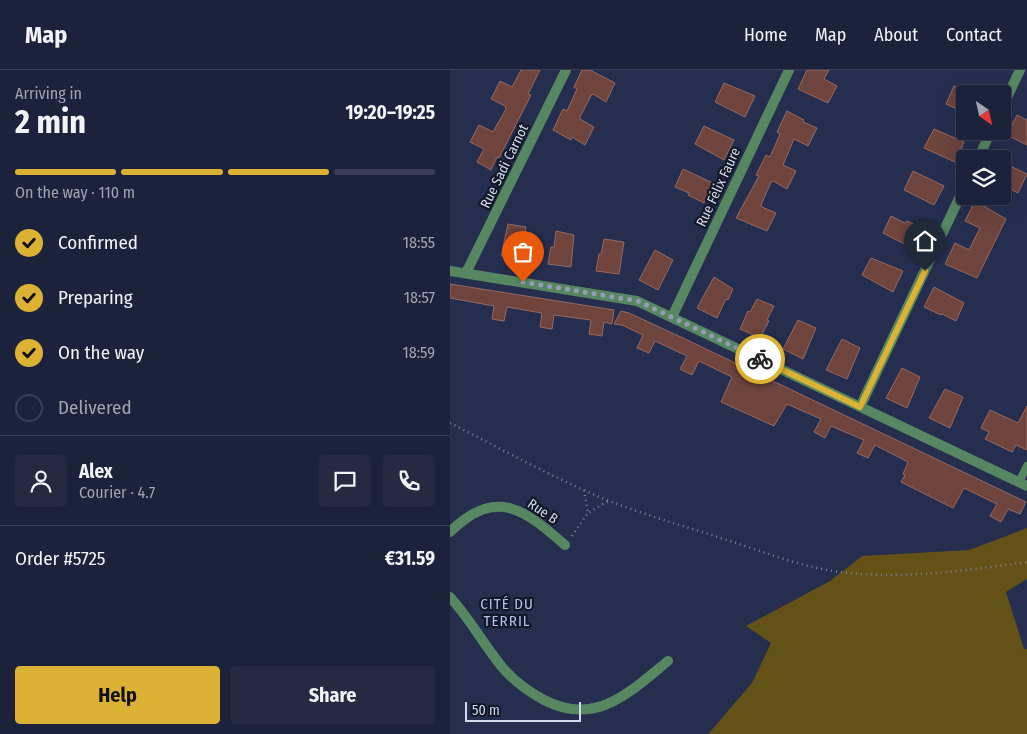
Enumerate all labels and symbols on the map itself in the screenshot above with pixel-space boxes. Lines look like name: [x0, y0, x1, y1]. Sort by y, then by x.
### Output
north arrow: [956, 85, 1011, 140]
street label: Rue Sadi Carnot: [477, 121, 532, 211]
street label: Rue Félix Faure: [693, 145, 744, 229]
pin: [904, 220, 946, 271]
pin: [502, 231, 544, 282]
courier: [735, 334, 785, 384]
street label: Rue B: [524, 495, 561, 528]
district label: CITÉ DU TERRIL: [480, 595, 534, 630]
scale bar: [465, 699, 581, 722]

